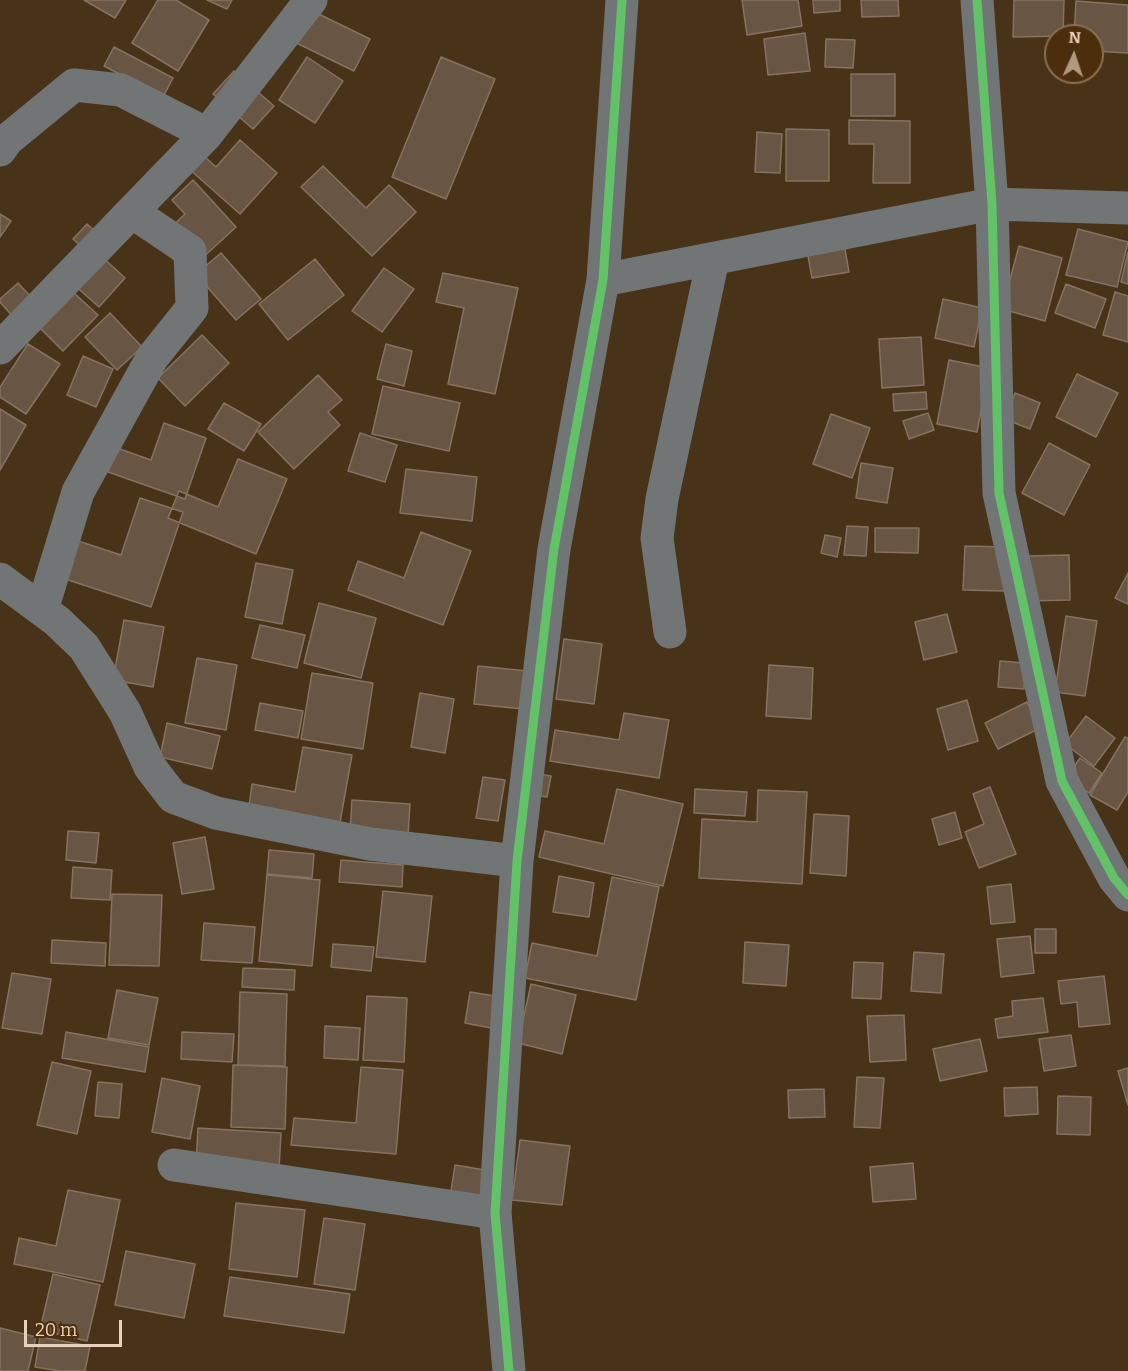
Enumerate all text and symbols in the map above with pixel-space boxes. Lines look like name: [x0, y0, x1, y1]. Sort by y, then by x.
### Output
north arrow: [1044, 24, 1104, 84]
text: N: [1068, 28, 1082, 47]
scale bar: [27, 1308, 124, 1346]
text: 20 m: [35, 1319, 77, 1341]

